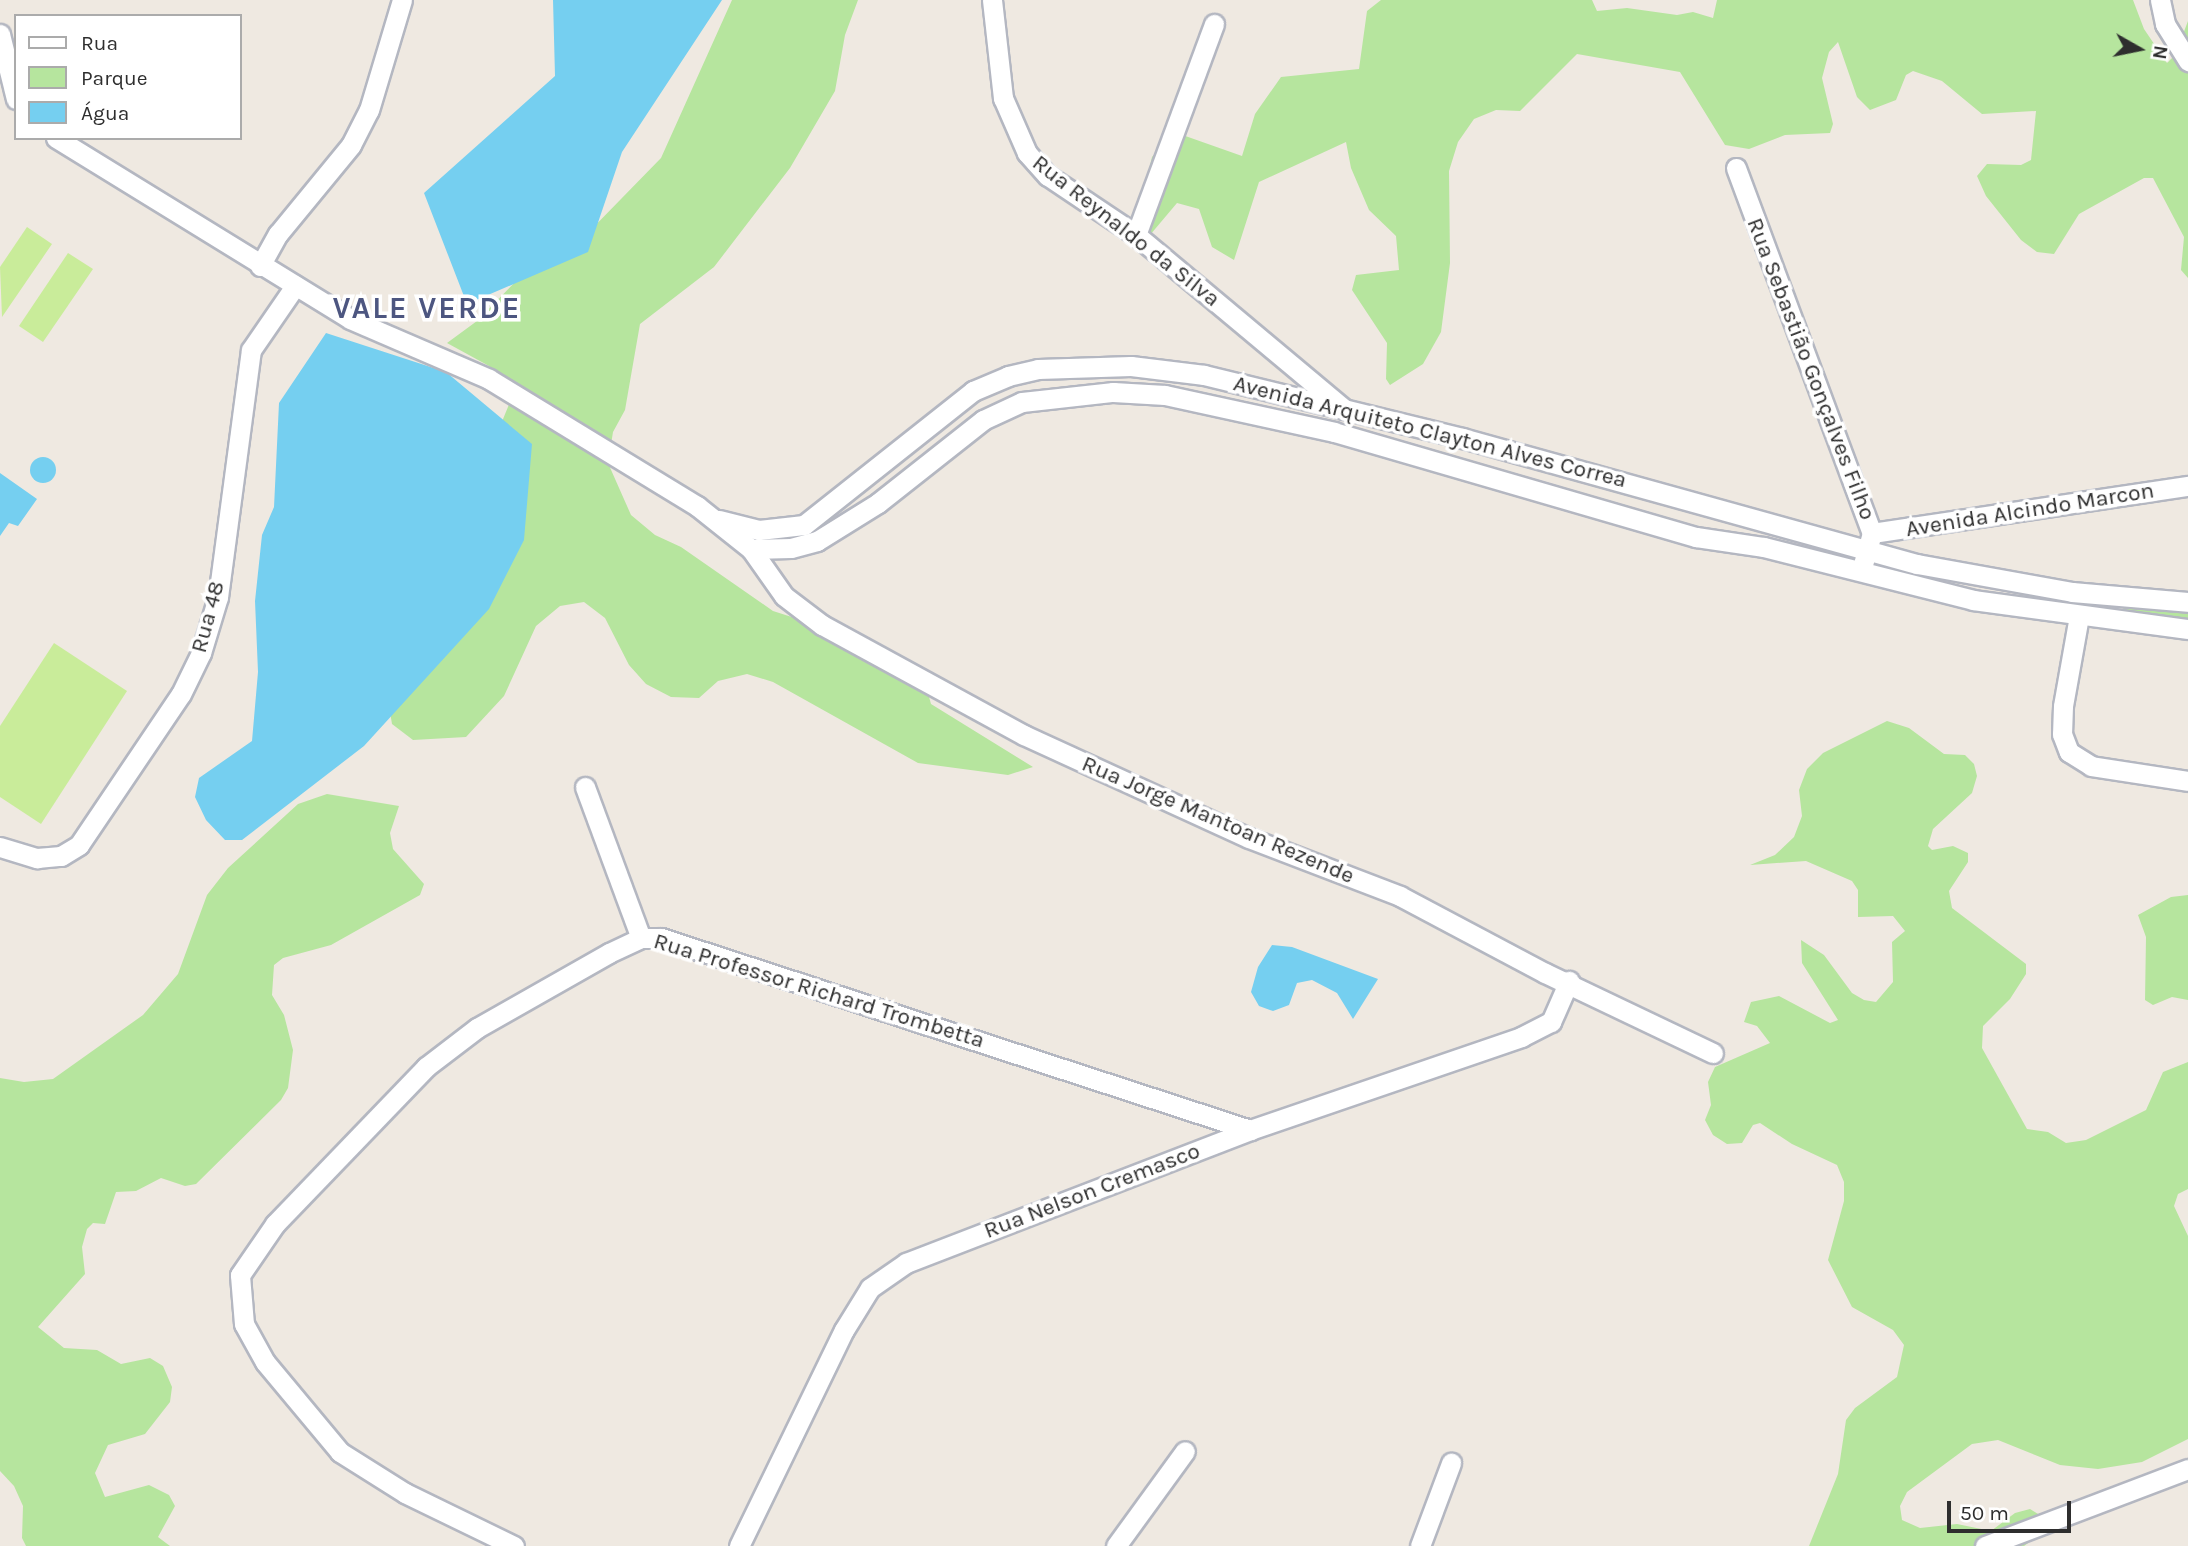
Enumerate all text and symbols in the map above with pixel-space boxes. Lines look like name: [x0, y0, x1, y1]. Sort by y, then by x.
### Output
legend: [14, 14, 242, 140]
north arrow: [2104, 14, 2174, 84]
text: Rua: [81, 31, 118, 55]
text: N: [2148, 44, 2172, 61]
text: Parque: [81, 66, 148, 90]
text: Água: [81, 101, 129, 125]
street label: Rua Reynaldo da Silva: [1027, 149, 1225, 313]
street label: Rua Sebastião Gonçalves Filho: [1741, 214, 1881, 524]
district label: VALE VERDE: [334, 290, 520, 326]
street label: Avenida Arquiteto Clayton Alves Correa: [1231, 370, 1629, 494]
street label: Avenida Alcindo Marcon: [1904, 477, 2156, 543]
street label: Rua 48: [185, 578, 231, 656]
street label: Rua Jorge Mantoan Rezende: [1078, 750, 1358, 890]
street label: Rua Professor Richard Trombetta: [650, 927, 988, 1055]
street label: Rua Nelson Cremasco: [980, 1137, 1204, 1245]
scale bar: [1950, 1486, 2074, 1530]
text: 50 m: [1960, 1501, 2009, 1525]

